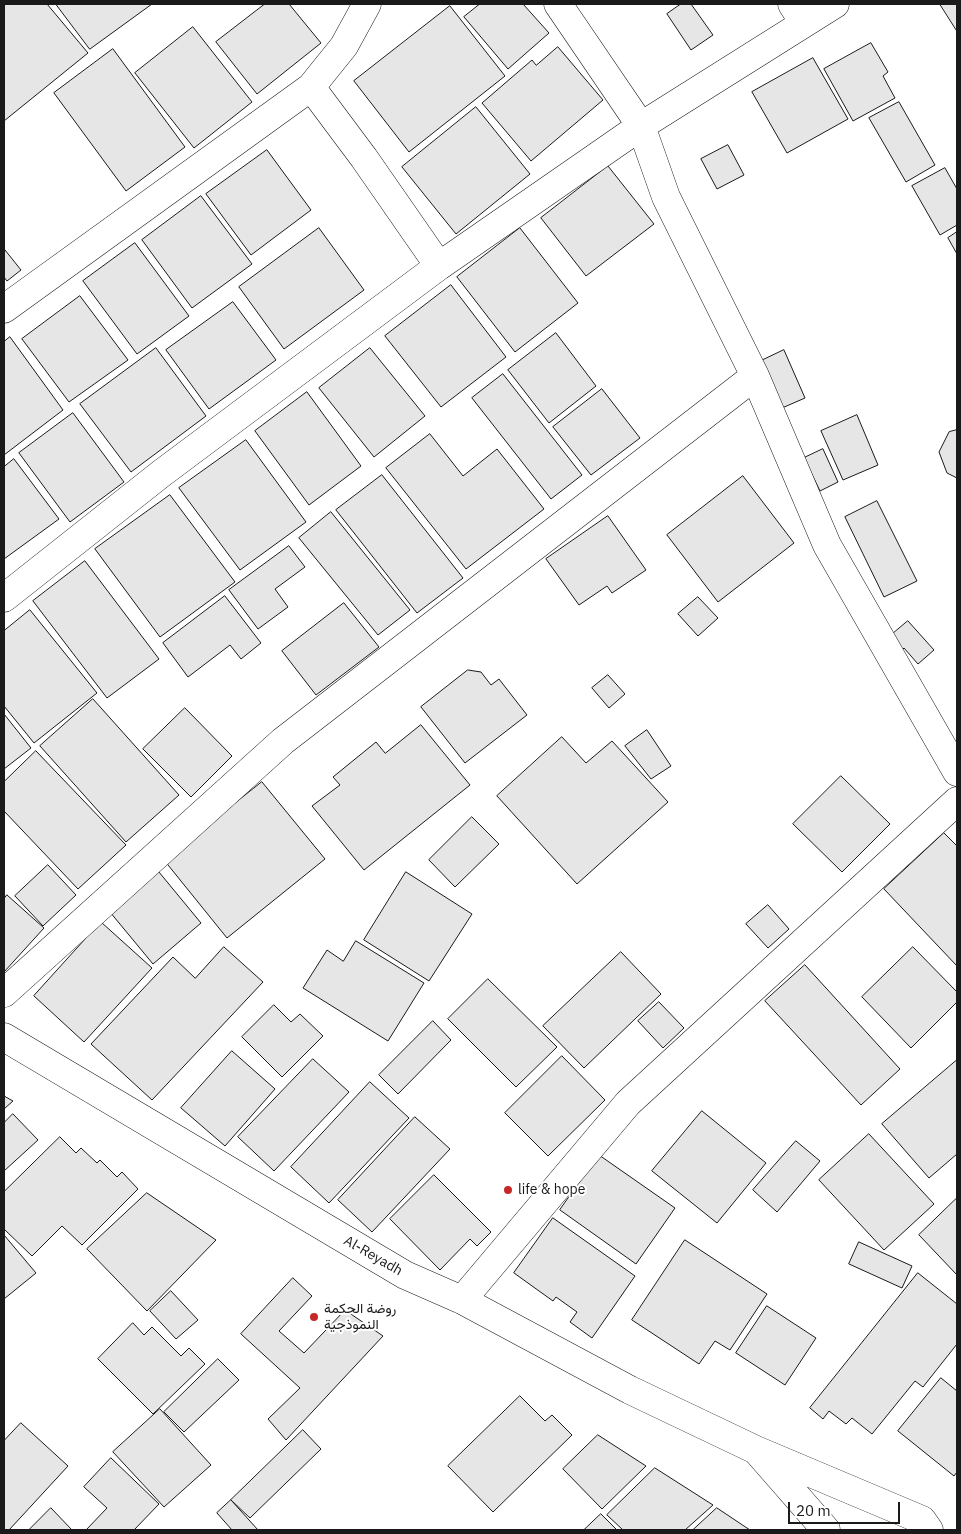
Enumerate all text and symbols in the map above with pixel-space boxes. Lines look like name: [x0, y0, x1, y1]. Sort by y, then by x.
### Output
place label: life & hope: [518, 1182, 585, 1198]
marker: life & hope: [502, 1184, 514, 1196]
street label: Al-Reyadh: [341, 1232, 405, 1280]
place label: روضة الحكمة النموذجية: [324, 1301, 396, 1334]
marker: روضة الحكمة النموذجية: [308, 1311, 320, 1323]
scale bar: [791, 1492, 904, 1524]
text: 20 m: [796, 1501, 831, 1520]

